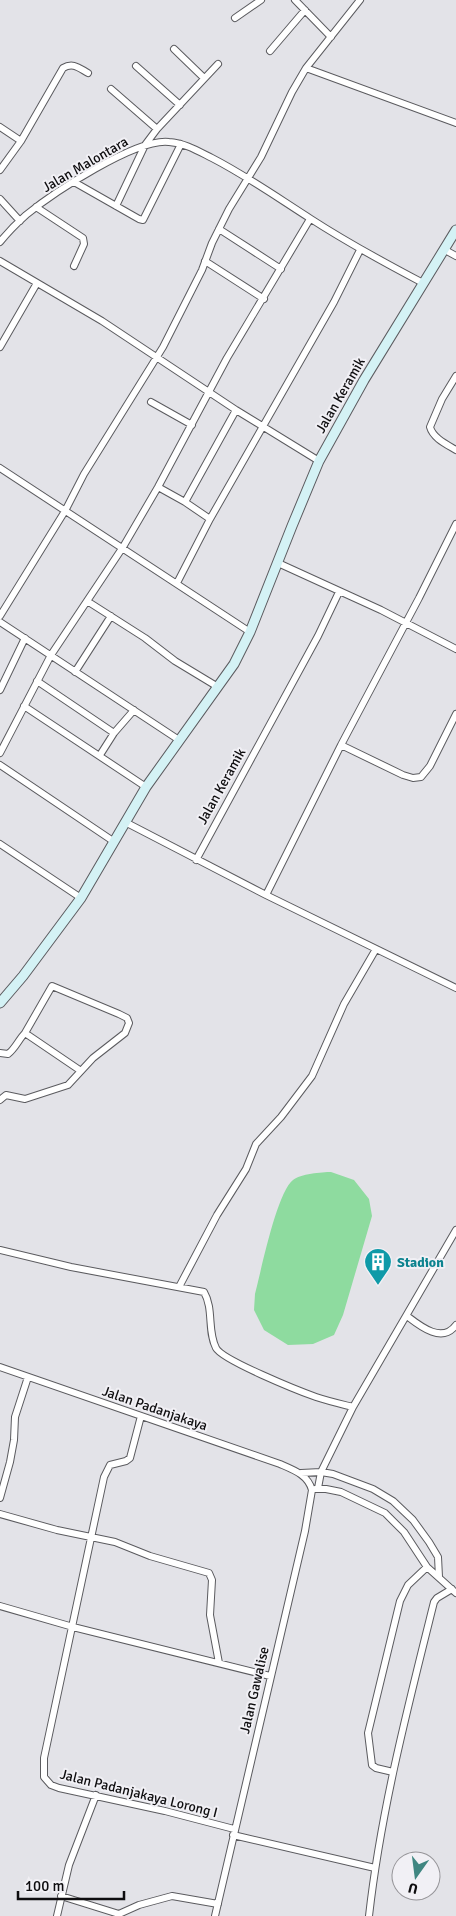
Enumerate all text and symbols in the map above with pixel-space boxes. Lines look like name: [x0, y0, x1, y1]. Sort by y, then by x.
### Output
street label: Jalan Malontara: [39, 133, 131, 196]
street label: Jalan Keramik: [312, 355, 369, 436]
street label: Jalan Keramik: [194, 745, 249, 827]
building icon: Stadion: [363, 1247, 393, 1286]
place label: Stadion: [397, 1254, 444, 1271]
street label: Jalan Padanjakaya: [100, 1382, 210, 1434]
street label: Jalan Gawalise: [236, 1645, 273, 1735]
street label: Jalan Padanjakaya Lorong I: [58, 1766, 219, 1821]
north arrow: [391, 1851, 441, 1901]
scale bar: [18, 1868, 124, 1900]
text: 100 m: [25, 1877, 65, 1895]
text: U: [406, 1879, 420, 1898]

